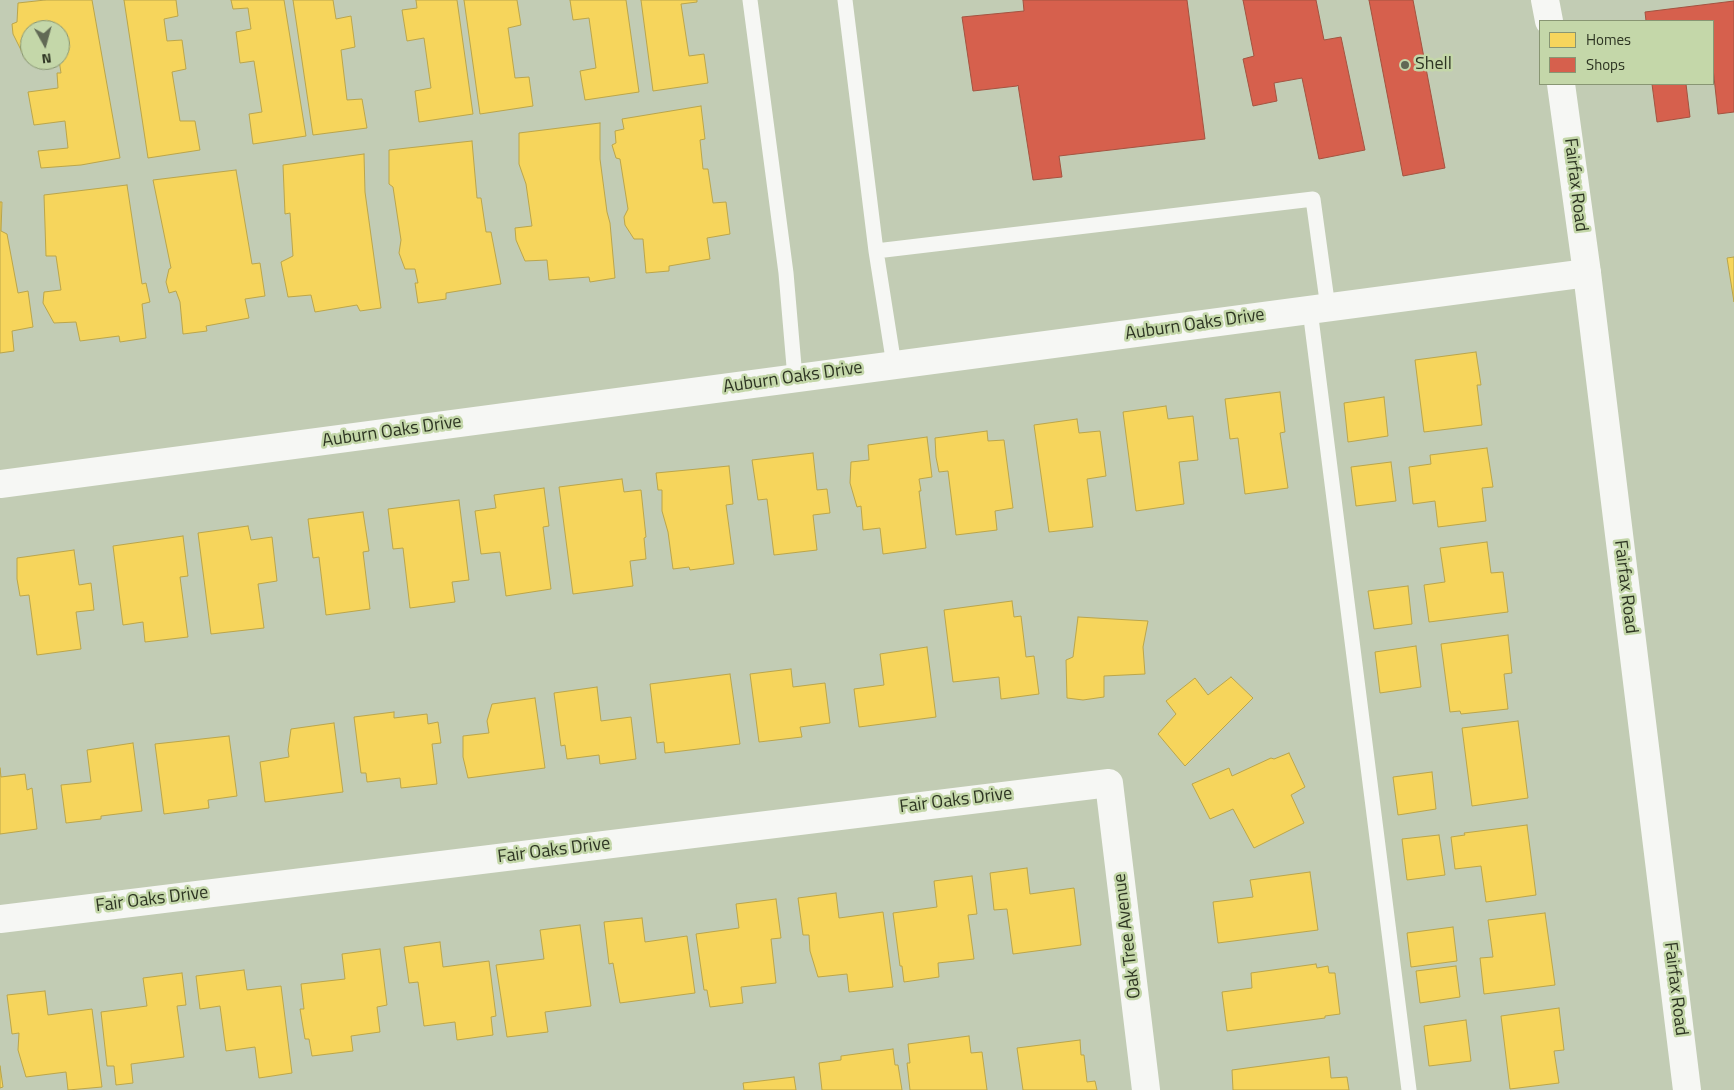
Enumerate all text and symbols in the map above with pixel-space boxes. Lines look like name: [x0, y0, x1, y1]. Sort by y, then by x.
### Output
north arrow: [20, 20, 70, 70]
legend: [1539, 20, 1714, 85]
text: Homes: [1586, 28, 1631, 51]
text: N: [41, 48, 53, 70]
text: Shops: [1586, 53, 1625, 76]
place label: Shell: [1415, 54, 1452, 76]
marker: Shell: [1399, 59, 1411, 71]
street label: Fairfax Road: [1559, 137, 1591, 233]
street label: Auburn Oaks Drive: [1124, 305, 1266, 345]
street label: Auburn Oaks Drive: [722, 358, 864, 398]
street label: Auburn Oaks Drive: [321, 412, 463, 452]
street label: Fairfax Road: [1609, 539, 1641, 635]
street label: Fair Oaks Drive: [898, 783, 1014, 819]
street label: Fair Oaks Drive: [496, 833, 612, 869]
street label: Oak Tree Avenue: [1110, 872, 1146, 1000]
street label: Fair Oaks Drive: [94, 882, 210, 918]
street label: Fairfax Road: [1659, 941, 1691, 1037]

